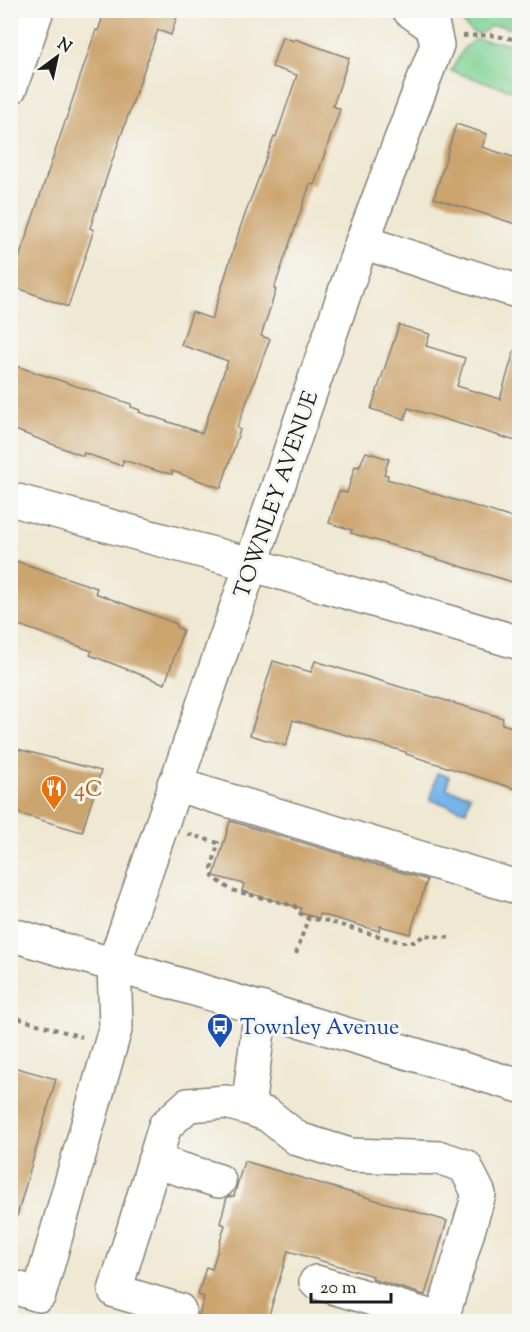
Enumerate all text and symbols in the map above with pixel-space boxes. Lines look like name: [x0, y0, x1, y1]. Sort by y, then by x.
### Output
north arrow: [27, 27, 87, 87]
text: N: [52, 33, 76, 60]
street label: TOWNLEY AVENUE: [227, 387, 328, 603]
restaurant icon: 4C: [39, 773, 69, 811]
place label: 4C: [74, 775, 103, 807]
bus stop icon: Townley Avenue: [205, 1011, 235, 1049]
place label: Townley Avenue: [240, 1013, 399, 1045]
scale bar: [311, 1266, 390, 1304]
text: 20 m: [320, 1276, 357, 1302]

